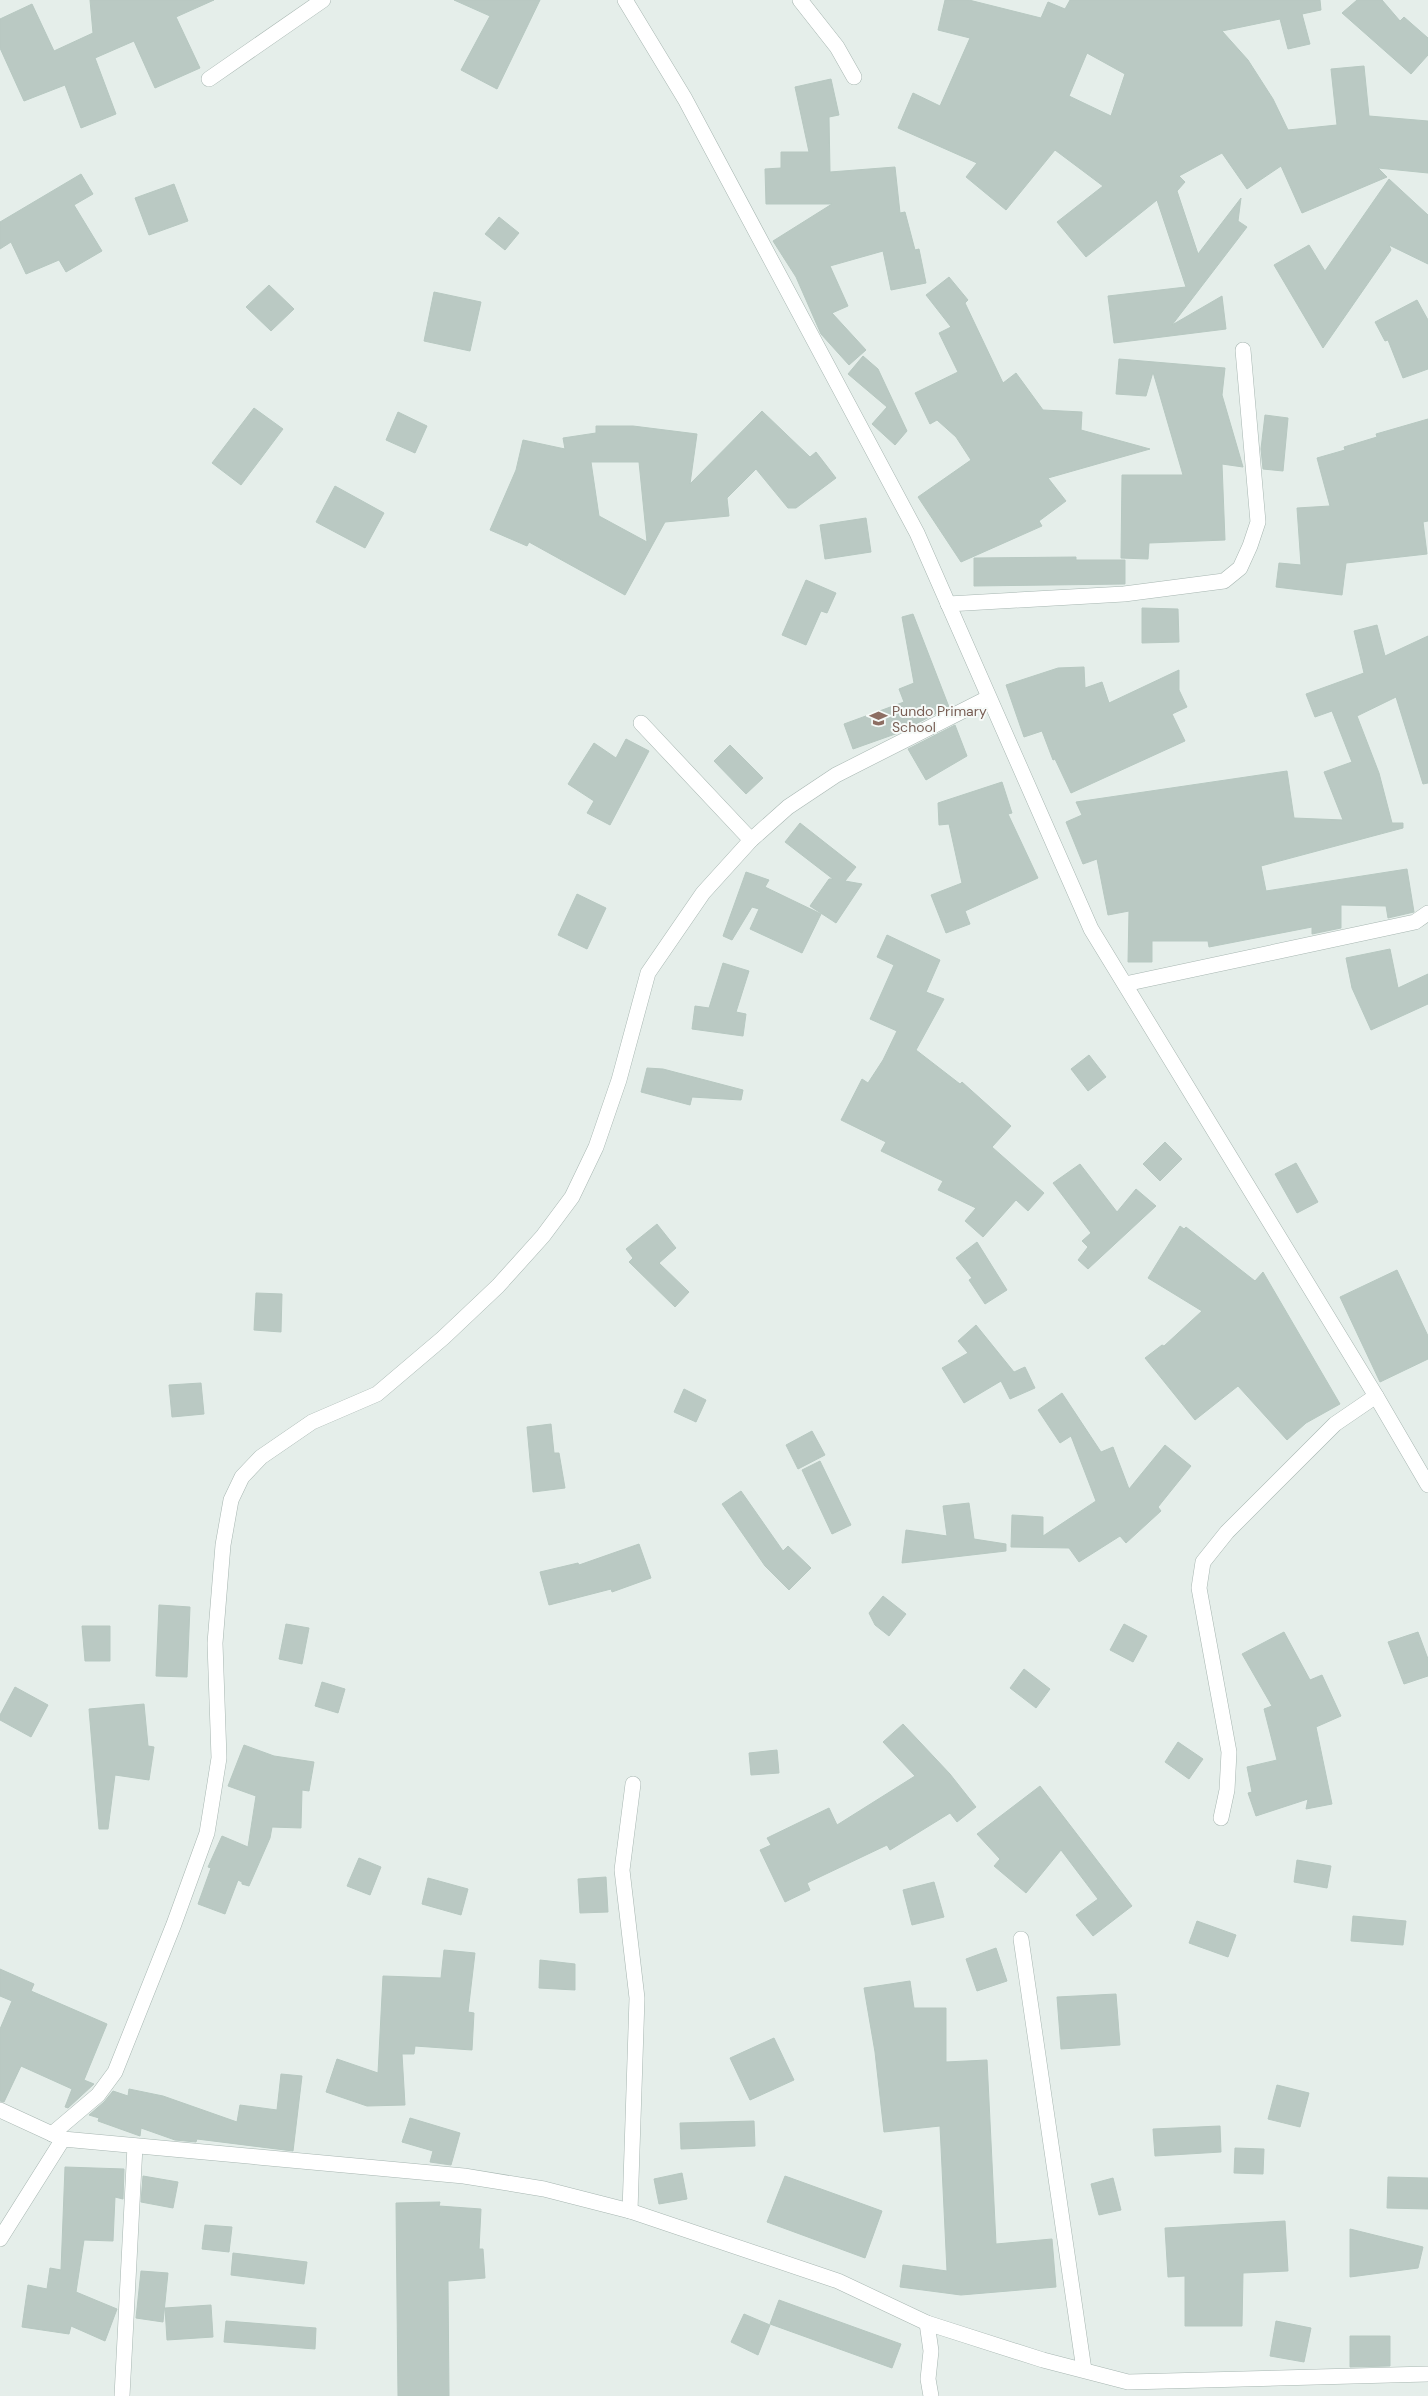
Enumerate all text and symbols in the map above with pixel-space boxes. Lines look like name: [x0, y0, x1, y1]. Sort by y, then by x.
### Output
place label: Pundo Primary School: [892, 702, 987, 736]
school or university icon: Pundo Primary School: [868, 709, 888, 729]

